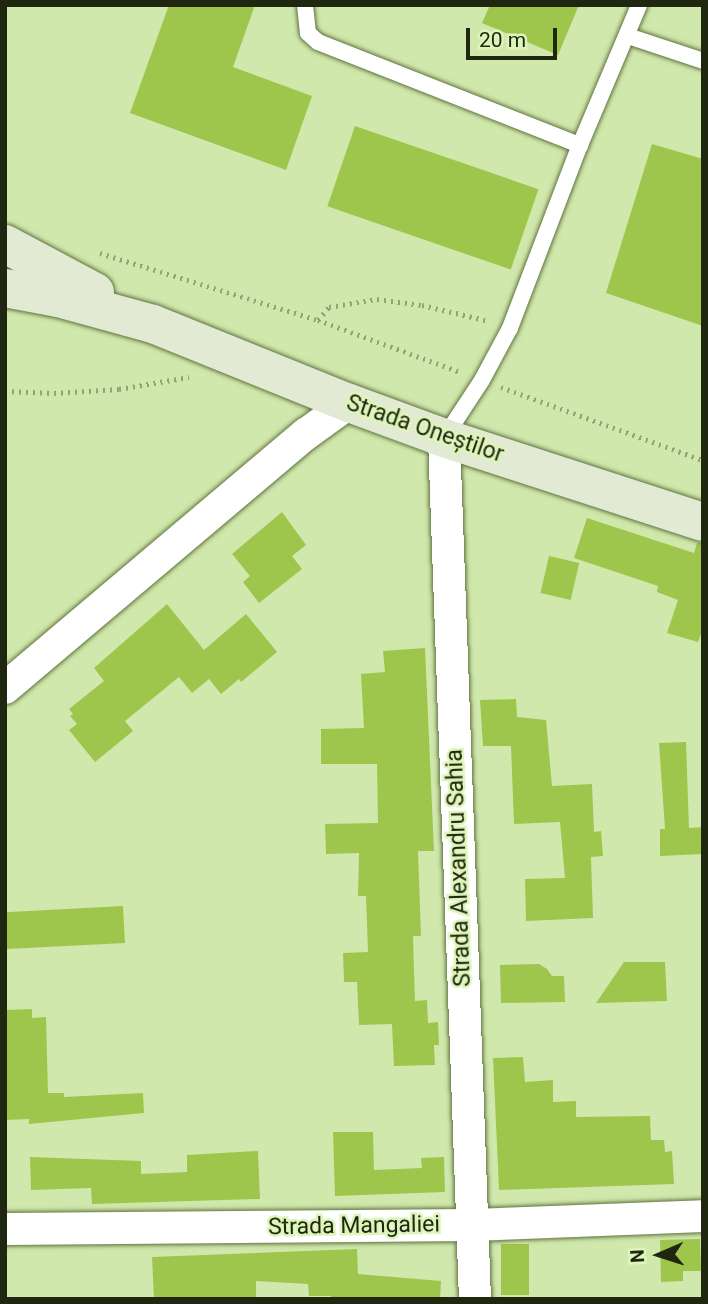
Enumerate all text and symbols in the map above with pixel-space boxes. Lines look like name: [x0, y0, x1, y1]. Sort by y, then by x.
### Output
scale bar: [470, 14, 561, 58]
text: 20 m: [479, 28, 526, 52]
street label: Strada Oneștilor: [343, 389, 507, 469]
street label: Strada Alexandru Sahia: [441, 749, 477, 987]
street label: Strada Mangaliei: [268, 1211, 440, 1241]
north arrow: [624, 1220, 694, 1290]
text: N: [626, 1249, 649, 1263]

